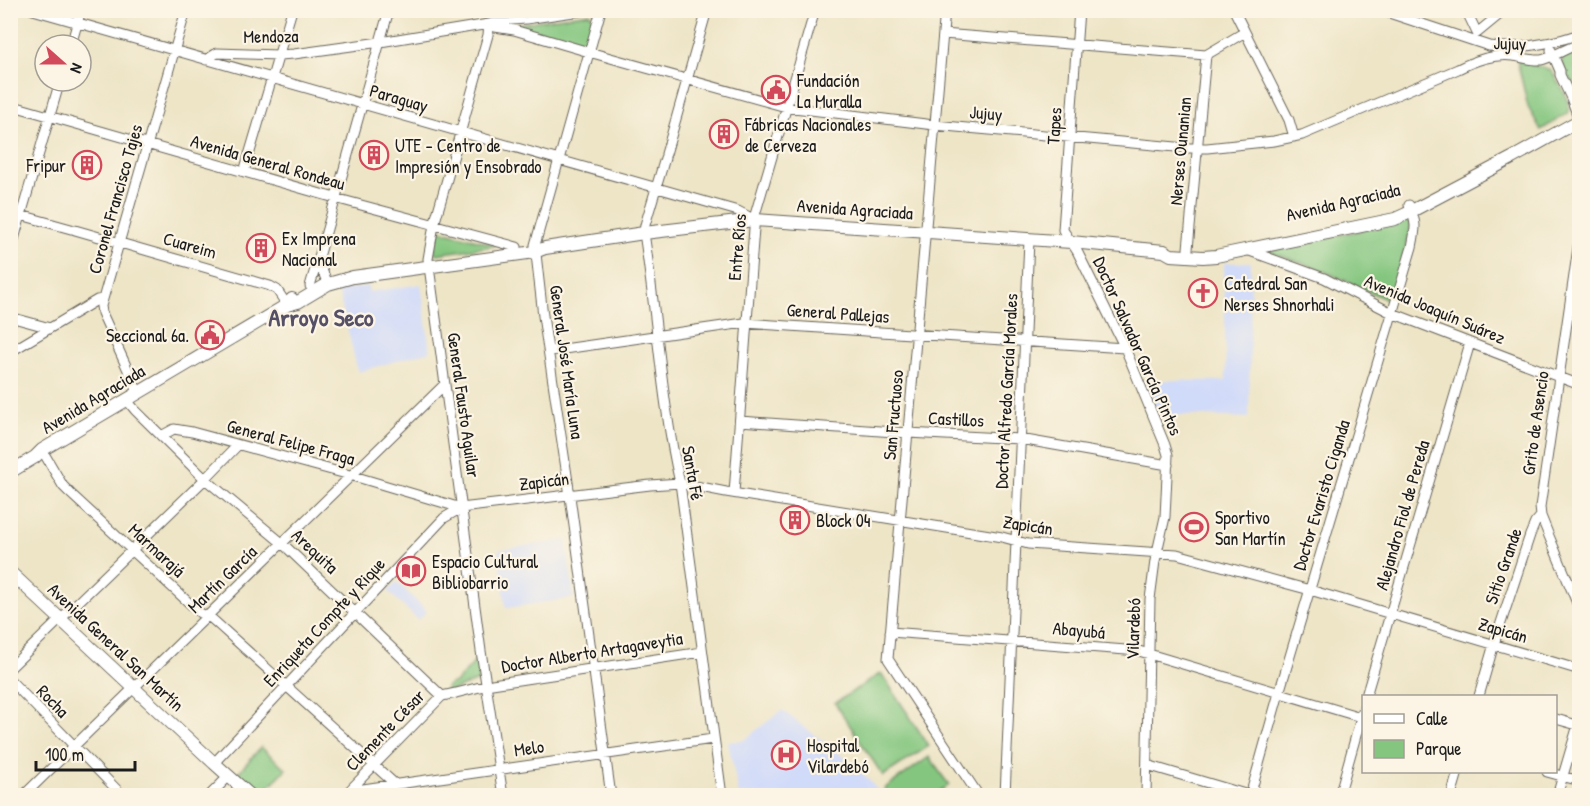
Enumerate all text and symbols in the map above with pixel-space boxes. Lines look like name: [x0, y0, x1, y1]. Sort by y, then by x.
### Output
street label: Mendoza: [243, 23, 299, 49]
street label: Jujuy: [1493, 30, 1527, 56]
north arrow: [33, 33, 93, 93]
text: N: [65, 60, 89, 77]
place label: Fundación La Muralla: [796, 68, 862, 114]
public building icon: Fundación La Muralla: [760, 74, 792, 106]
street label: Paraguay: [367, 78, 431, 118]
street label: Nerses Ounanian: [1163, 96, 1197, 206]
street label: Jujuy: [969, 99, 1004, 127]
street label: Tapes: [1040, 106, 1068, 145]
place label: Fábricas Nacionales de Cerveza: [744, 112, 871, 158]
building icon: Fábricas Nacionales de Cerveza: [708, 118, 740, 150]
street label: Coronel Francisco Tajes: [82, 121, 148, 277]
street label: Avenida General Rondeau: [188, 128, 348, 196]
place label: UTE - Centro de Impresión y Ensobrado: [395, 133, 541, 179]
building icon: UTE - Centro de Impresión y Ensobrado: [358, 139, 390, 171]
building icon: Fripur: [71, 149, 103, 181]
place label: Fripur: [25, 153, 66, 178]
street label: Avenida Agraciada: [1283, 177, 1403, 227]
street label: Avenida Agraciada: [796, 192, 914, 226]
street label: Entre Ríos: [722, 213, 752, 281]
street label: Cuareim: [160, 225, 220, 265]
place label: Ex Imprena Nacional: [282, 226, 356, 272]
building icon: Ex Imprena Nacional: [245, 232, 277, 264]
street label: Doctor Salvador García Pintos: [1087, 253, 1189, 439]
street label: Avenida Joaquín Suárez: [1361, 268, 1509, 350]
place label: Catedral San Nerses Shnorhali: [1224, 271, 1334, 317]
church icon: Catedral San Nerses Shnorhali: [1187, 277, 1219, 309]
street label: General José María Luna: [544, 283, 590, 441]
street label: Doctor Alfredo García Morales: [988, 293, 1024, 489]
street label: General Pallejas: [786, 297, 890, 329]
district label: Arroyo Seco: [269, 301, 374, 334]
public building icon: Seccional 6a.: [194, 319, 226, 351]
place label: Seccional 6a.: [106, 323, 189, 348]
street label: General Fausto Aguilar: [441, 331, 487, 479]
street label: Avenida Agraciada: [37, 358, 149, 440]
street label: San Fructuoso: [877, 369, 909, 461]
street label: Grito de Asencio: [1515, 369, 1555, 477]
street label: Castillos: [927, 405, 985, 433]
street label: General Felipe Fraga: [224, 413, 358, 471]
street label: Doctor Evaristo Ciganda: [1286, 417, 1356, 573]
street label: Alejandro Fiol de Pereda: [1369, 437, 1435, 593]
street label: Santa Fé: [676, 444, 710, 502]
street label: Zapicán: [518, 466, 570, 496]
building icon: Block 04: [779, 504, 811, 536]
place label: Sportivo San Martín: [1215, 505, 1286, 551]
place label: Block 04: [816, 508, 871, 533]
street label: Zapicán: [1001, 509, 1055, 541]
sports icon: Sportivo San Martín: [1178, 511, 1210, 543]
street label: Marmarajá: [123, 517, 191, 583]
street label: Arequita: [286, 523, 344, 579]
street label: Sitio Grande: [1478, 525, 1528, 607]
street label: Martín García: [182, 539, 262, 619]
place label: Espacio Cultural Bibliobarrio: [432, 549, 538, 595]
street label: Enriqueta Compte y Rique: [257, 552, 391, 692]
library icon: Espacio Cultural Bibliobarrio: [395, 555, 427, 587]
street label: Avenida General San Martín: [42, 577, 190, 717]
street label: Vilardebó: [1119, 598, 1147, 660]
street label: Zapicán: [1475, 611, 1531, 649]
street label: Abayubá: [1052, 615, 1106, 645]
street label: Doctor Alberto Artagaveytia: [500, 625, 684, 679]
street label: Rocha: [31, 679, 75, 723]
street label: Clemente César: [340, 684, 430, 776]
legend: [1362, 695, 1557, 773]
text: Calle: [1416, 706, 1448, 731]
place label: Hospital Vilardebó: [807, 733, 869, 779]
scale bar: [36, 734, 135, 772]
street label: Melo: [512, 734, 546, 762]
text: Parque: [1416, 736, 1461, 761]
hospital icon: Hospital Vilardebó: [770, 739, 802, 771]
text: 100 m: [45, 742, 84, 767]

